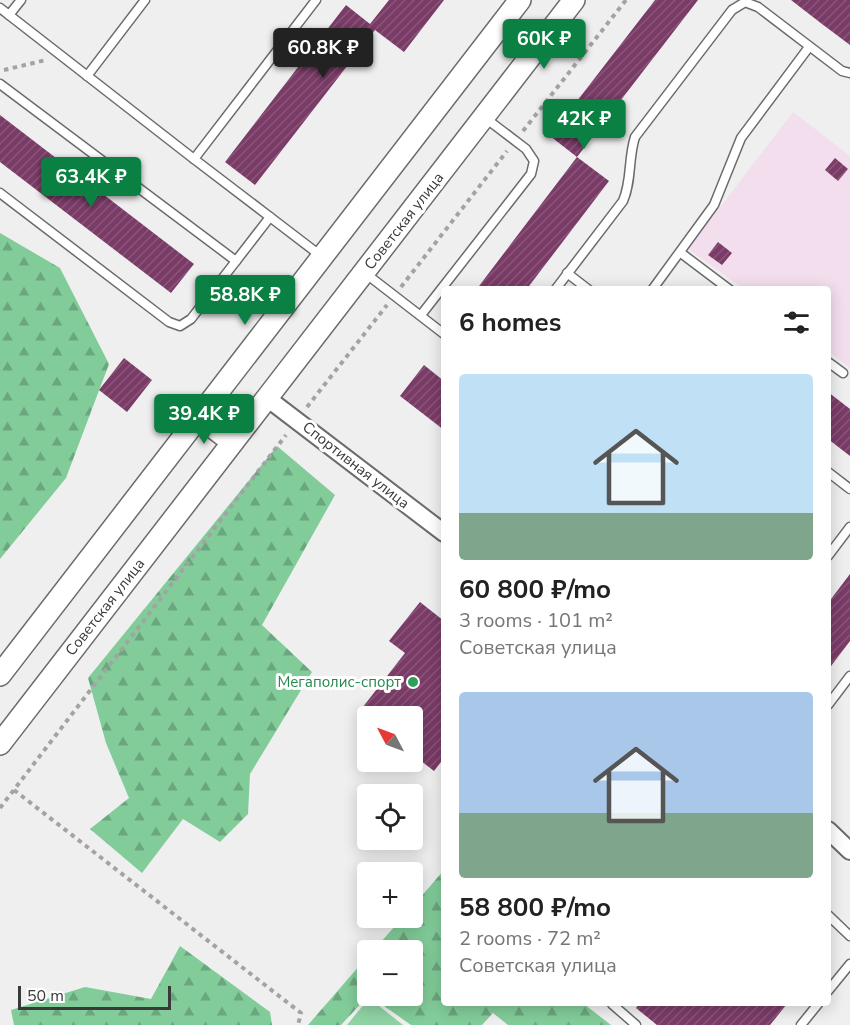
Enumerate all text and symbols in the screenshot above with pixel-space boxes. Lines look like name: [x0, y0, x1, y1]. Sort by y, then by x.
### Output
pin: 60K ₽: [502, 19, 586, 70]
text: 60K ₽: [517, 25, 571, 52]
pin: 60.8K ₽: [268, 28, 378, 79]
text: 60.8K ₽: [287, 34, 359, 61]
pin: 42K ₽: [542, 99, 626, 150]
text: 42K ₽: [557, 105, 611, 132]
pin: 63.4K ₽: [36, 157, 146, 208]
text: 63.4K ₽: [55, 163, 127, 190]
street label: Советская улица: [360, 168, 448, 274]
pin: 58.8K ₽: [190, 275, 300, 326]
text: 58.8K ₽: [209, 281, 281, 308]
text: 6 homes: [459, 305, 561, 340]
icon: filters: [780, 306, 813, 339]
pin: 39.4K ₽: [149, 394, 259, 445]
text: 39.4K ₽: [168, 400, 240, 427]
icon: home: [582, 413, 690, 521]
street label: Спортивная улица: [298, 417, 414, 513]
street label: Советская улица: [61, 554, 149, 660]
text: 60 800 ₽/mo: [459, 572, 611, 607]
text: 3 rooms · 101 m²: [459, 607, 613, 634]
text: Советская улица: [459, 634, 617, 661]
place label: Мегаполис-спорт: [277, 672, 401, 692]
marker: Мегаполис-спорт: [406, 675, 420, 689]
north arrow: [357, 706, 423, 772]
map controls: [357, 706, 423, 1006]
icon: home: [582, 731, 690, 839]
button: locate: [357, 784, 423, 850]
button: +: [357, 862, 423, 928]
text: 58 800 ₽/mo: [459, 890, 611, 925]
text: 2 rooms · 72 m²: [459, 925, 601, 952]
button: −: [357, 940, 423, 1006]
text: Советская улица: [459, 952, 617, 979]
scale bar: [18, 983, 171, 1010]
text: 50 m: [27, 985, 64, 1007]

